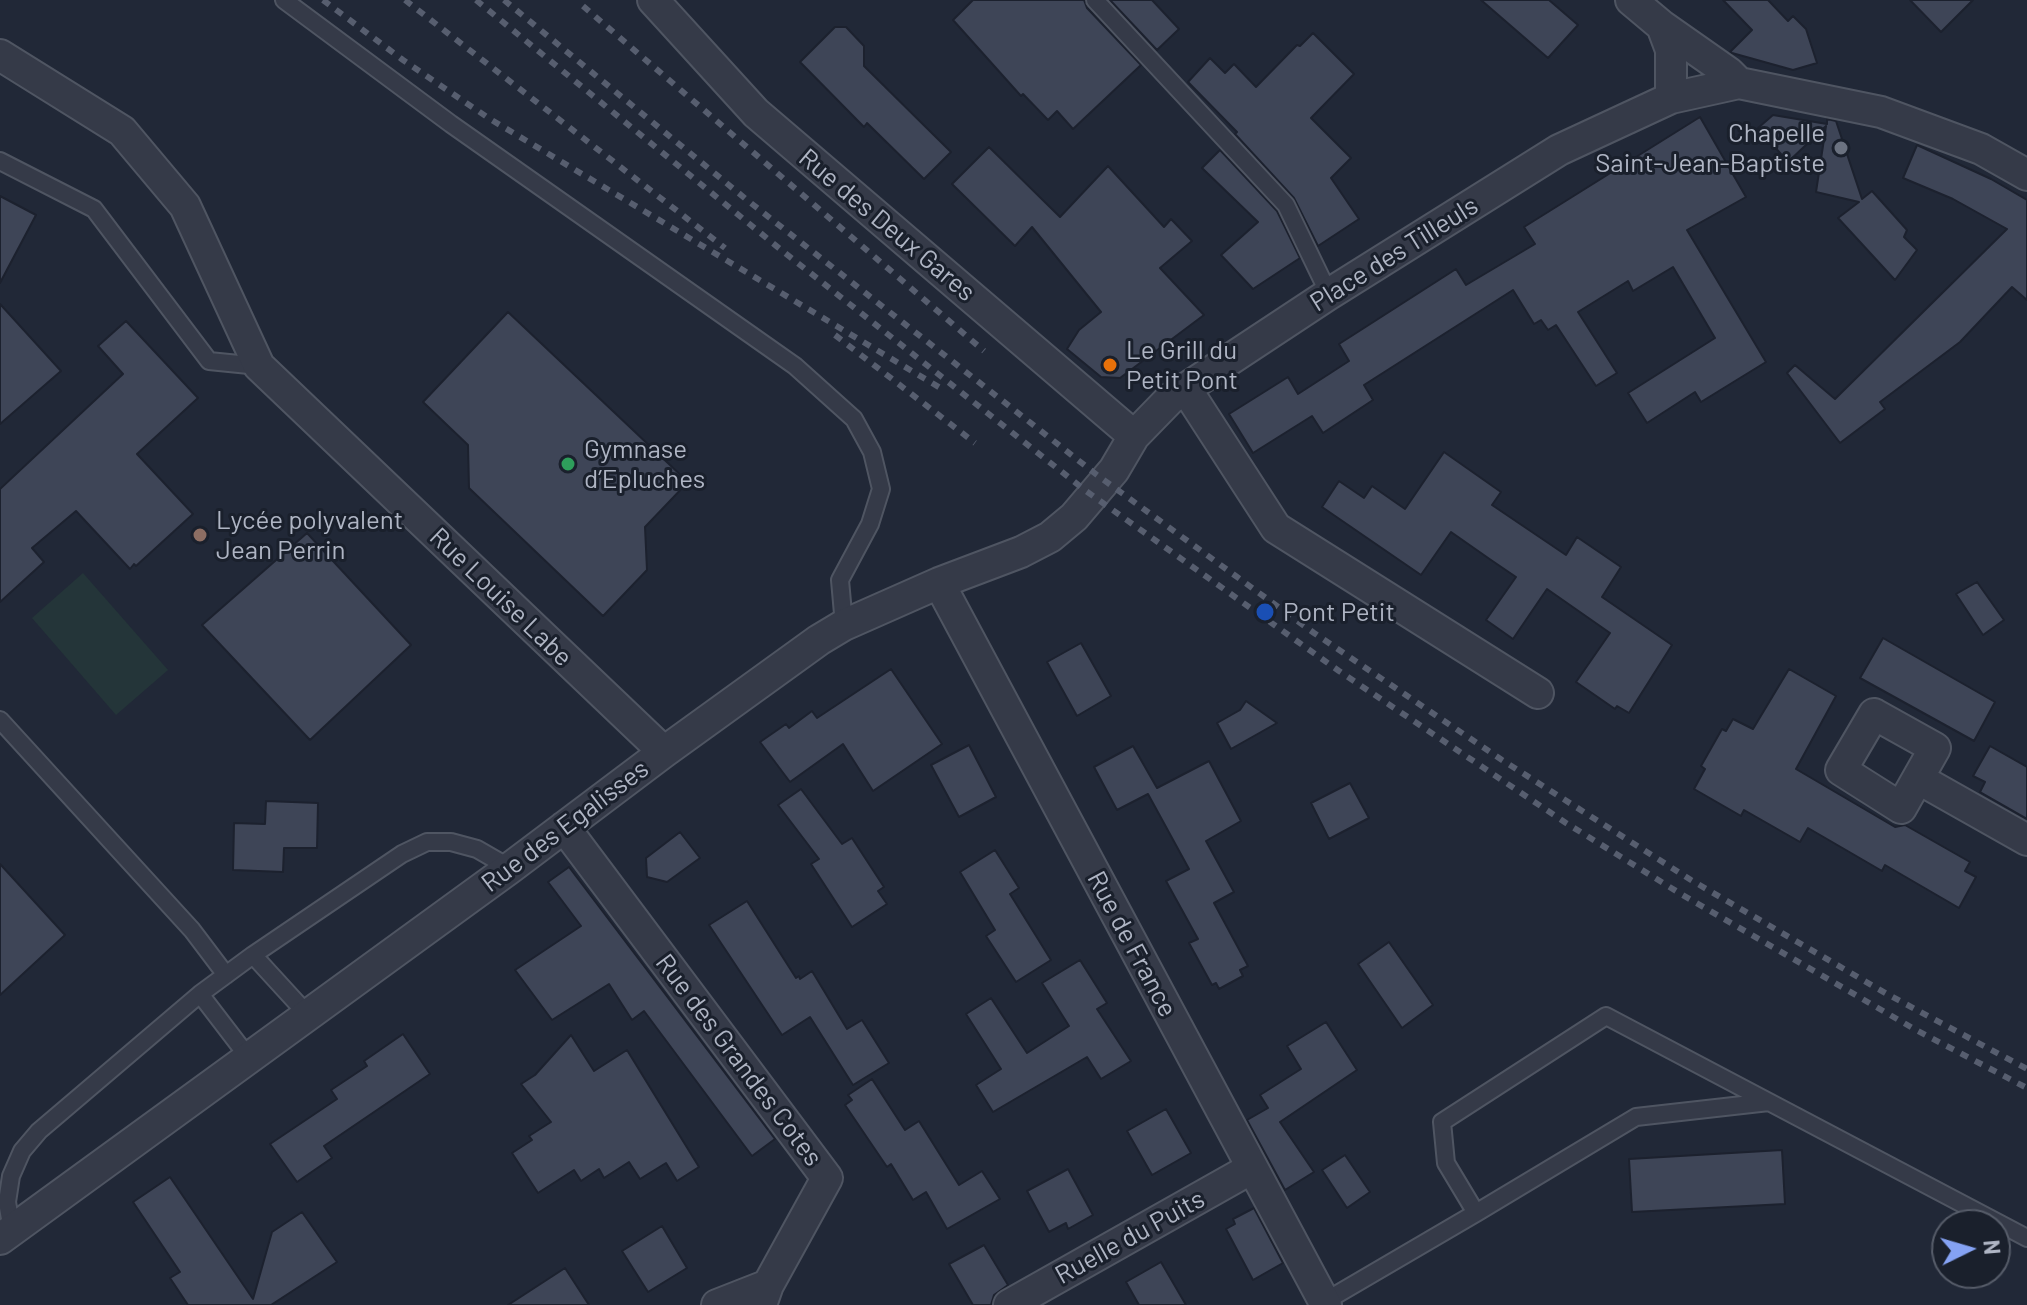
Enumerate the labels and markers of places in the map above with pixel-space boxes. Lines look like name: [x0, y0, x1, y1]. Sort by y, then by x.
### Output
place label: Chapelle Saint-Jean-Baptiste: [1595, 117, 1825, 178]
marker: Chapelle Saint-Jean-Baptiste: [1832, 139, 1850, 157]
place label: Le Grill du Petit Pont: [1126, 334, 1238, 396]
marker: Le Grill du Petit Pont: [1101, 356, 1119, 374]
place label: Gymnase d’Epluches: [584, 433, 705, 494]
marker: Gymnase d’Epluches: [559, 455, 577, 473]
place label: Lycée polyvalent Jean Perrin: [216, 504, 403, 566]
marker: Lycée polyvalent Jean Perrin: [191, 526, 209, 544]
place label: Pont Petit: [1283, 596, 1395, 628]
marker: Pont Petit: [1254, 601, 1276, 623]

